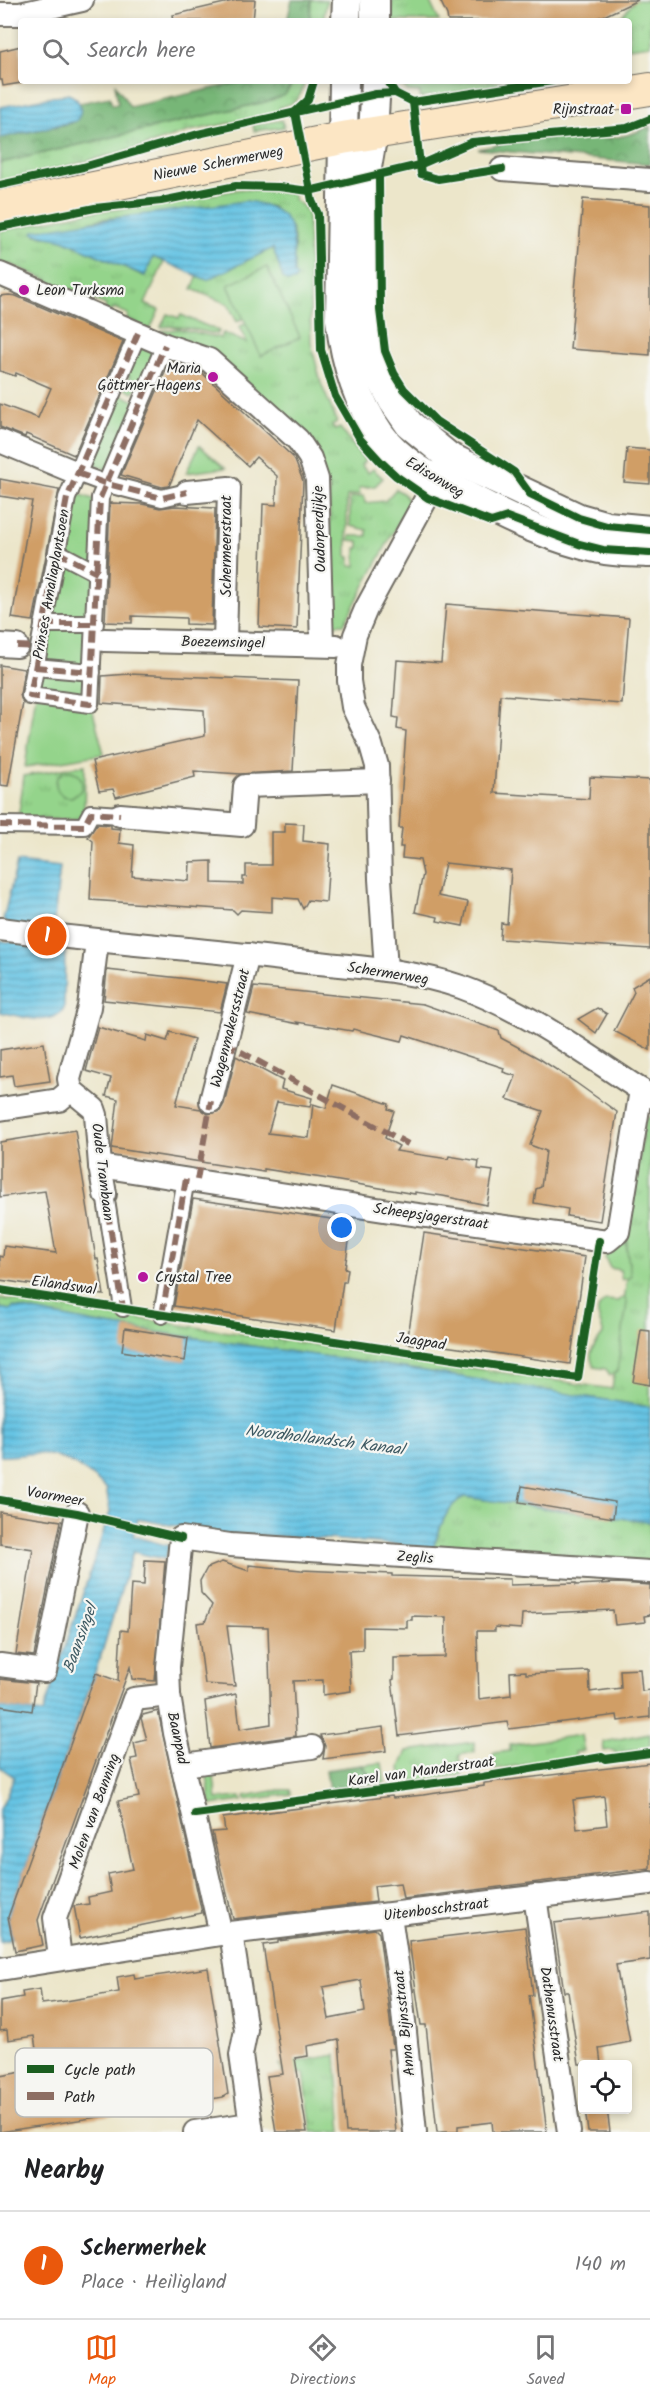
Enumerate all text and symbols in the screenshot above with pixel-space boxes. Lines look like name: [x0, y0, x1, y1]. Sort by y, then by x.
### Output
search box: [18, 18, 632, 84]
text: Search here: [87, 34, 195, 69]
icon: search: [39, 35, 72, 68]
place label: Rijnstraat: [553, 98, 614, 122]
marker: Rijnstraat: [619, 102, 633, 116]
street label: Nieuwe Schermerweg: [151, 140, 286, 188]
place label: Leon Turksma: [36, 279, 124, 303]
marker: Leon Turksma: [17, 283, 31, 297]
place label: Maria Göttmer-Hagens: [98, 357, 202, 398]
marker: Maria Göttmer-Hagens: [206, 370, 220, 384]
street label: Edisonweg: [400, 451, 469, 505]
street label: Oudorperdijkje: [306, 485, 334, 573]
street label: Schermeerstraat: [215, 495, 239, 597]
street label: Prinses Amaliaplantsoen: [27, 507, 77, 661]
street label: Boezemsingel: [181, 630, 265, 656]
pin: 1: [28, 914, 66, 958]
street label: Schermerweg: [345, 956, 430, 992]
street label: Wagenmakersstraat: [205, 966, 257, 1090]
street label: Oude Trambaan: [84, 1122, 120, 1223]
street label: Scheepsjagerstraat: [372, 1197, 490, 1237]
your location: [327, 1213, 356, 1242]
place label: Crystal Tree: [155, 1266, 232, 1290]
street label: Eilandswal: [30, 1270, 98, 1302]
marker: Crystal Tree: [136, 1270, 150, 1284]
street label: Jaagpad: [394, 1326, 448, 1358]
water label: Noordhollandsch Kanaal: [244, 1418, 409, 1463]
street label: Voormeer: [25, 1480, 86, 1514]
street label: Zeglis: [396, 1545, 435, 1571]
water label: Baansingel: [56, 1598, 105, 1676]
street label: Baanpad: [160, 1710, 194, 1767]
street label: Molen van Banning: [63, 1750, 127, 1873]
street label: Karel van Manderstraat: [346, 1750, 496, 1794]
street label: Uitenboschstraat: [382, 1892, 490, 1928]
street label: Dathenusstraat: [532, 1965, 570, 2063]
street label: Anna Bijnsstraat: [387, 1968, 422, 2077]
legend: [15, 2048, 213, 2117]
text: Cycle path: [64, 2058, 136, 2083]
map controls: [578, 2060, 632, 2114]
button: locate: [578, 2060, 632, 2114]
text: Path: [64, 2085, 95, 2110]
text: Nearby: [24, 2150, 104, 2192]
text: Schermerhek: [81, 2232, 206, 2267]
text: 1: [40, 2249, 47, 2281]
text: 140 m: [575, 2249, 626, 2281]
text: Place · Heiligland: [81, 2267, 226, 2299]
tab: Map: [85, 2331, 118, 2392]
tab: Directions: [289, 2331, 356, 2392]
tab: Saved: [527, 2331, 565, 2392]

